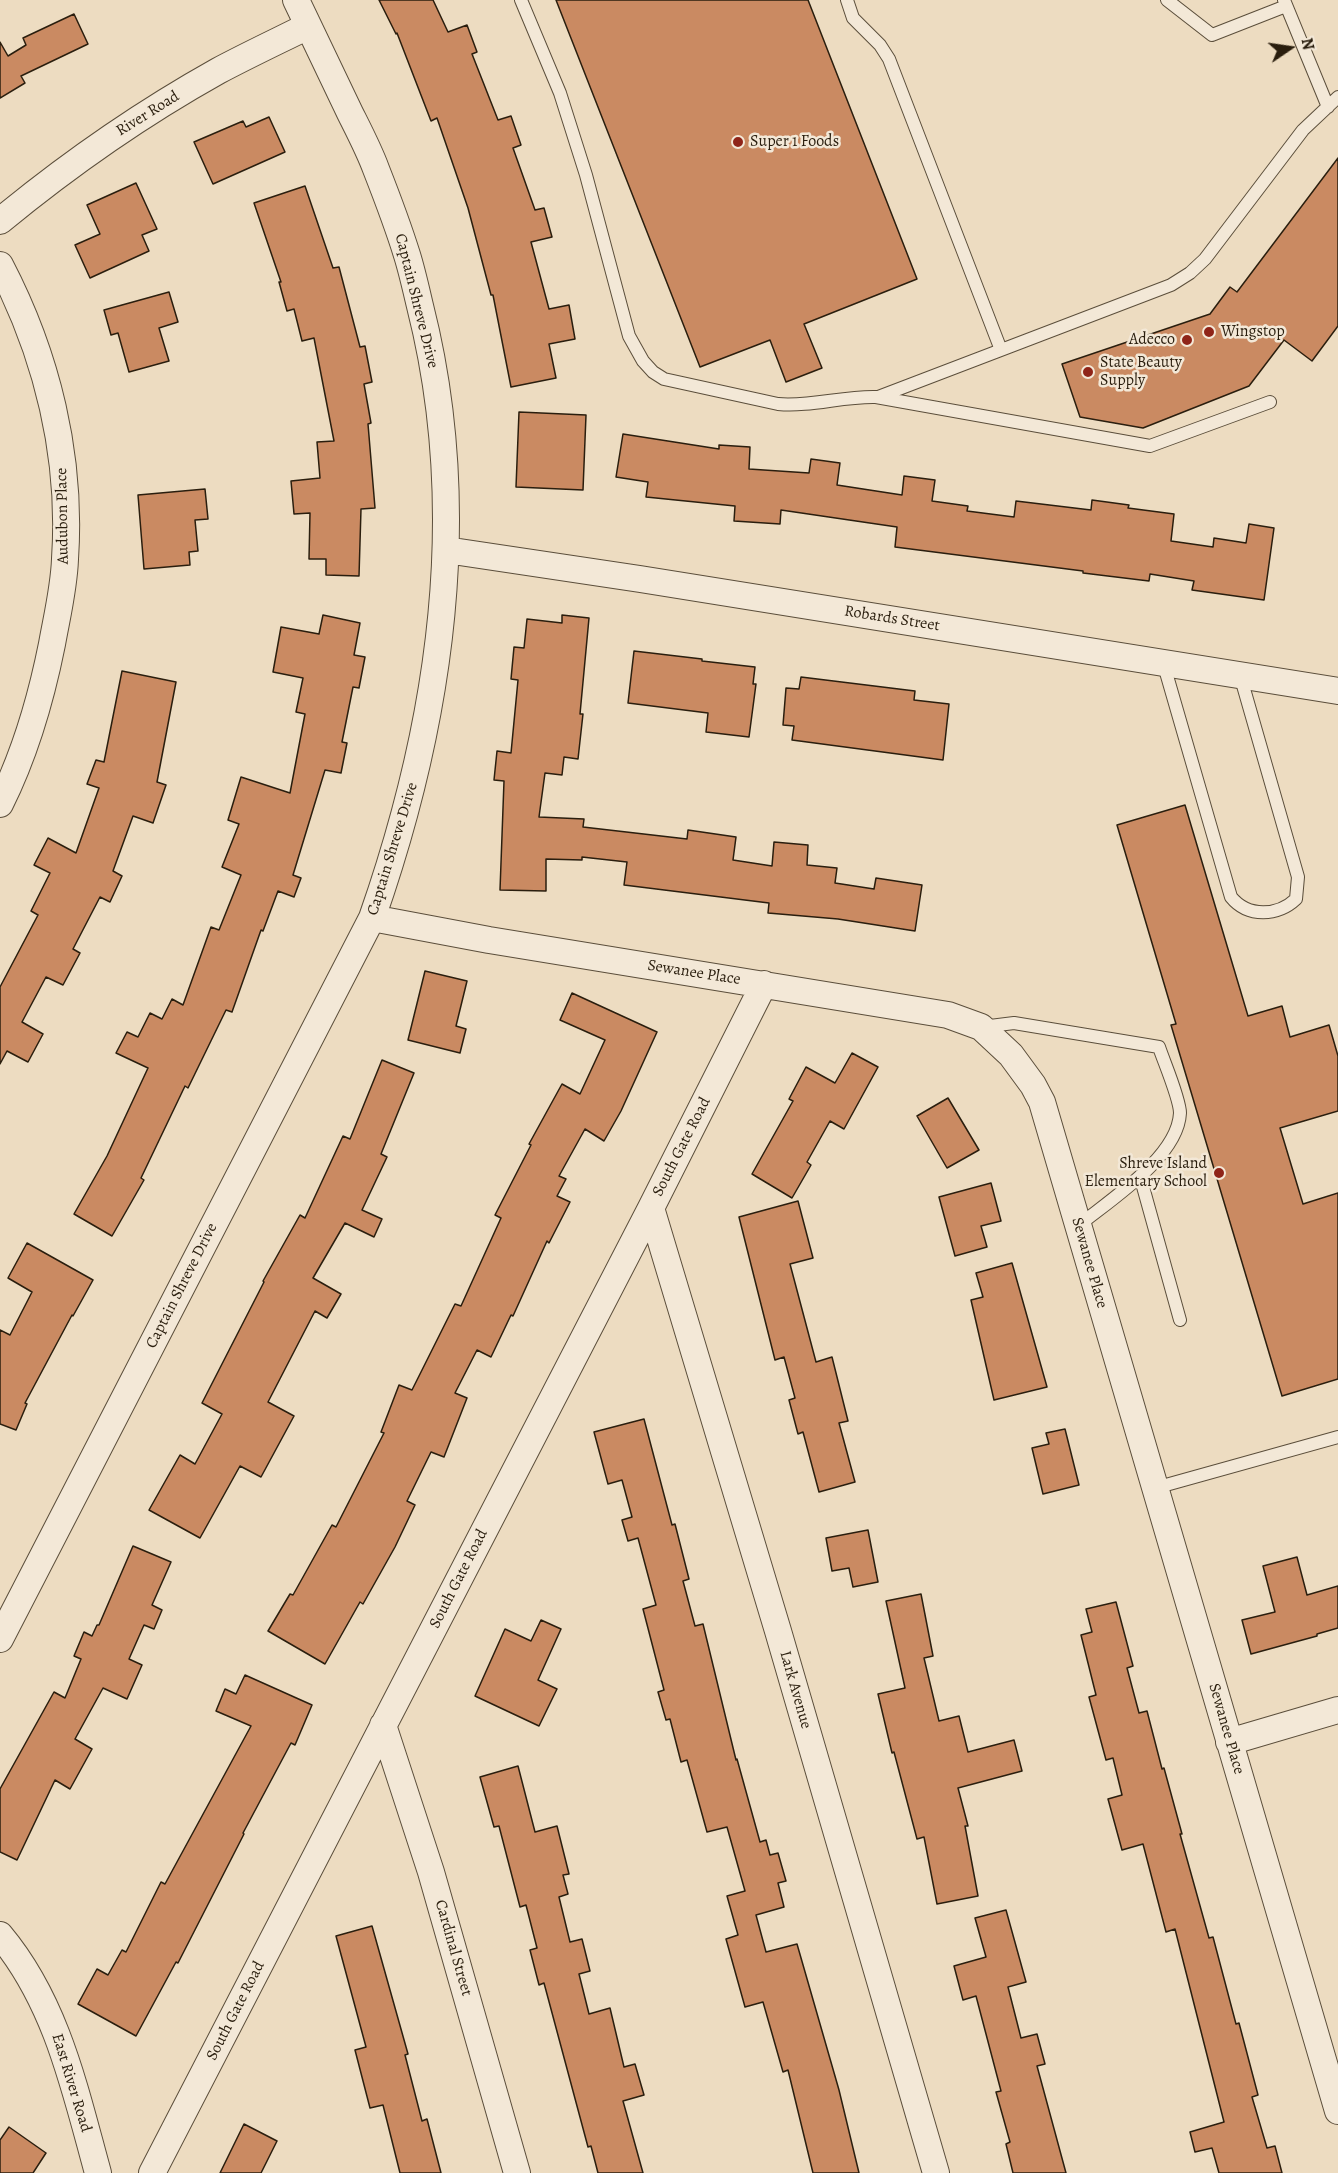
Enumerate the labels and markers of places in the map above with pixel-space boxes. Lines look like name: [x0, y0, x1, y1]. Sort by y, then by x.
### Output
place label: Super 1 Foods: [750, 132, 839, 152]
marker: Super 1 Foods: [731, 135, 745, 149]
place label: Wingstop: [1221, 322, 1285, 342]
marker: Wingstop: [1202, 325, 1216, 339]
place label: Adecco: [1129, 330, 1175, 350]
marker: Adecco: [1180, 333, 1194, 347]
place label: State Beauty Supply: [1100, 353, 1182, 391]
marker: State Beauty Supply: [1081, 365, 1095, 379]
place label: Shreve Island Elementary School: [1084, 1154, 1207, 1192]
marker: Shreve Island Elementary School: [1212, 1166, 1226, 1180]

